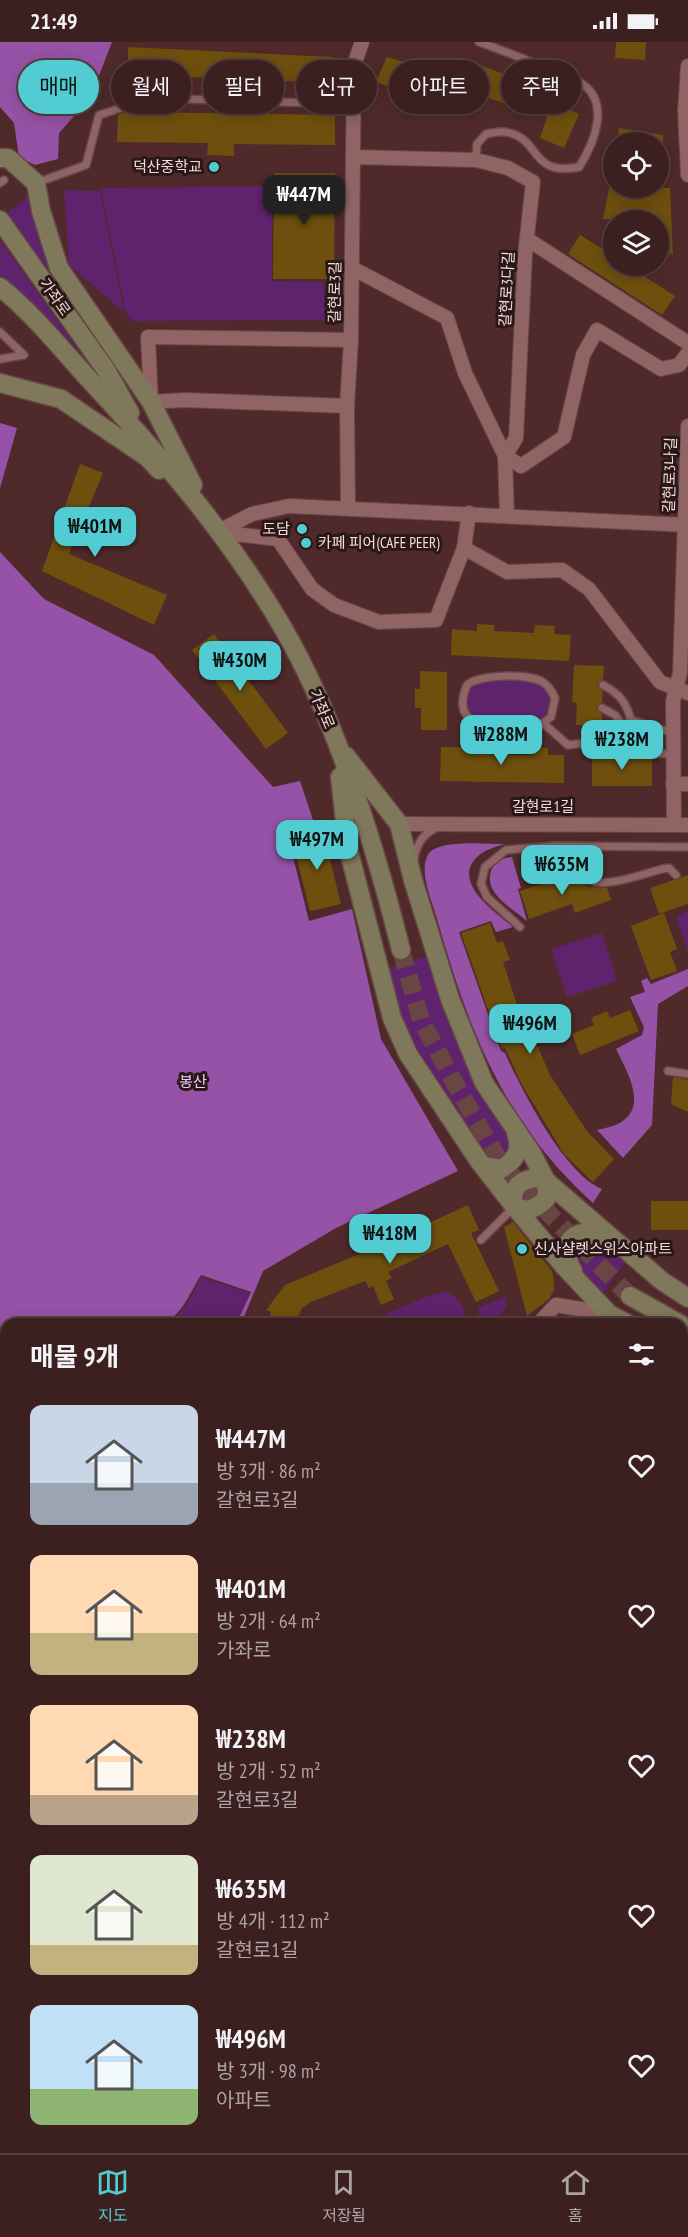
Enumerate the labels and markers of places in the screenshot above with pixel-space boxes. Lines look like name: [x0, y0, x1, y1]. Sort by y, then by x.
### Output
place label: 덕산중학교: [133, 157, 202, 176]
marker: 덕산중학교: [207, 160, 221, 174]
pin: ₩447M: [262, 175, 346, 226]
pin: ₩401M: [53, 507, 137, 558]
place label: 도담: [262, 519, 290, 538]
marker: 도담: [295, 522, 309, 536]
place label: 카페 피어(CAFE PEER): [318, 533, 440, 552]
marker: 카페 피어(CAFE PEER): [299, 536, 313, 550]
pin: ₩430M: [198, 641, 282, 692]
pin: ₩288M: [459, 715, 543, 766]
pin: ₩238M: [580, 720, 664, 771]
pin: ₩497M: [275, 820, 359, 871]
pin: ₩635M: [520, 845, 604, 896]
pin: ₩496M: [488, 1004, 572, 1055]
pin: ₩418M: [348, 1214, 432, 1265]
place label: 신사샬렛스위스아파트: [534, 1239, 672, 1258]
marker: 신사샬렛스위스아파트: [515, 1242, 529, 1256]

